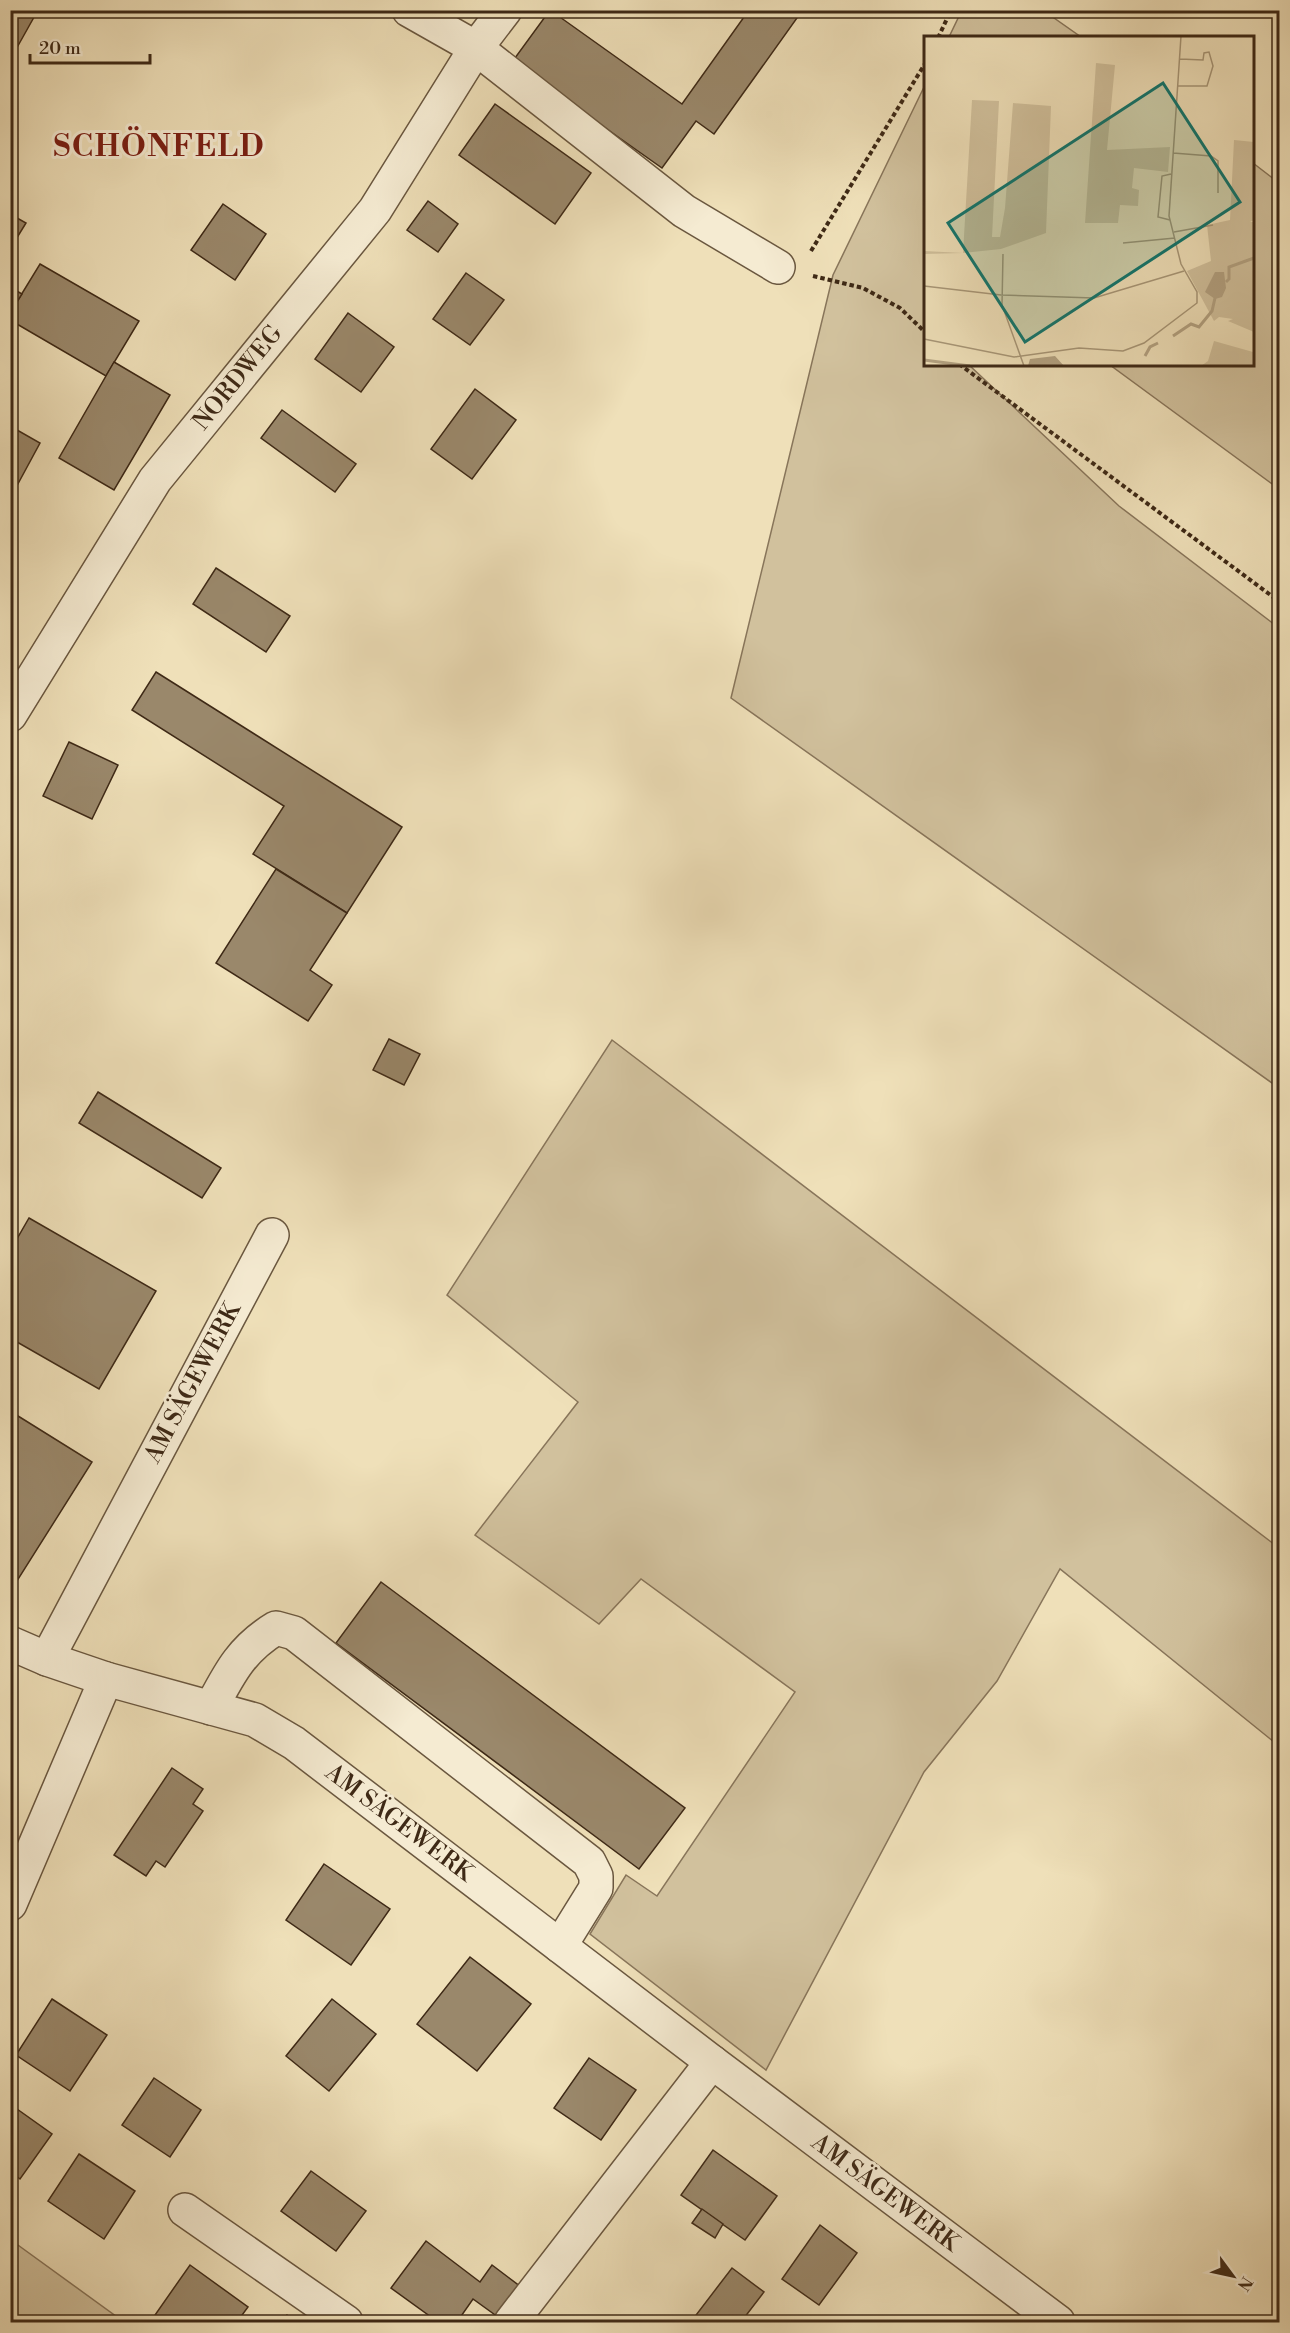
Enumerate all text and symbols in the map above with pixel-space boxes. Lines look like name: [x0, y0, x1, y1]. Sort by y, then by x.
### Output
scale bar: [30, 27, 150, 65]
inset map: [924, 36, 1254, 366]
text: 20 m: [39, 37, 81, 60]
district label: SCHÖNFELD: [53, 126, 265, 166]
street label: NORDWEG: [187, 319, 290, 437]
street label: AM SÄGEWERK: [137, 1296, 249, 1469]
street label: AM SÄGEWERK: [318, 1756, 481, 1889]
street label: AM SÄGEWERK: [804, 2126, 967, 2259]
north arrow: [1203, 2246, 1263, 2306]
text: N: [1233, 2273, 1257, 2295]

